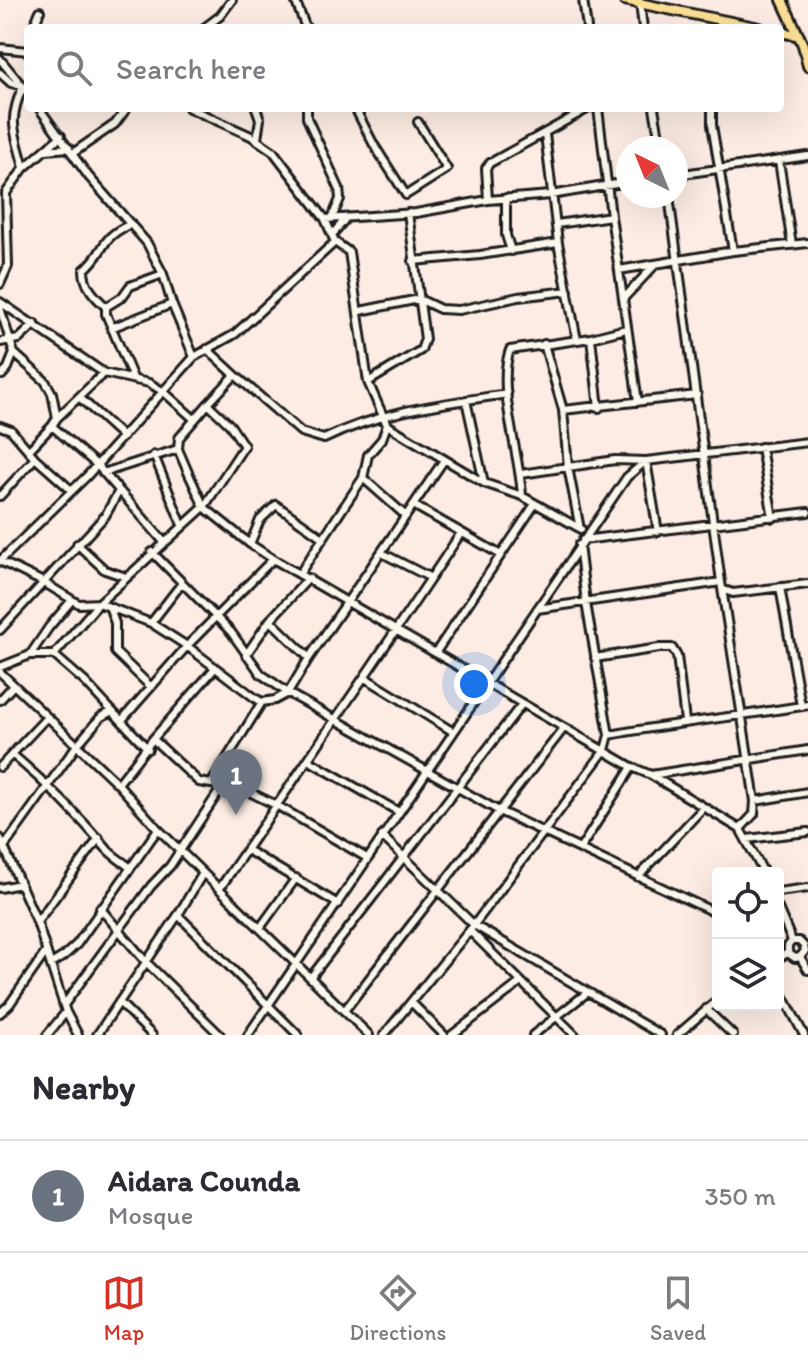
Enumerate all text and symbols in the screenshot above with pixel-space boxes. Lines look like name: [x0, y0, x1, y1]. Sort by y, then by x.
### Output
search box: [24, 24, 784, 112]
icon: search: [52, 46, 96, 90]
text: Search here: [116, 50, 266, 87]
north arrow: [616, 136, 688, 208]
your location: [454, 664, 494, 704]
pin: 1: [210, 749, 262, 815]
map controls: [712, 867, 784, 1011]
button: locate: [712, 867, 784, 939]
button: layers: [712, 939, 784, 1011]
text: Nearby: [32, 1067, 135, 1108]
text: Aidara Counda: [108, 1162, 300, 1199]
text: 1: [52, 1180, 64, 1212]
text: 350 m: [704, 1180, 776, 1212]
text: Mosque: [108, 1199, 193, 1231]
tab: Map: [102, 1271, 146, 1346]
tab: Directions: [350, 1271, 446, 1346]
tab: Saved: [650, 1271, 706, 1346]

